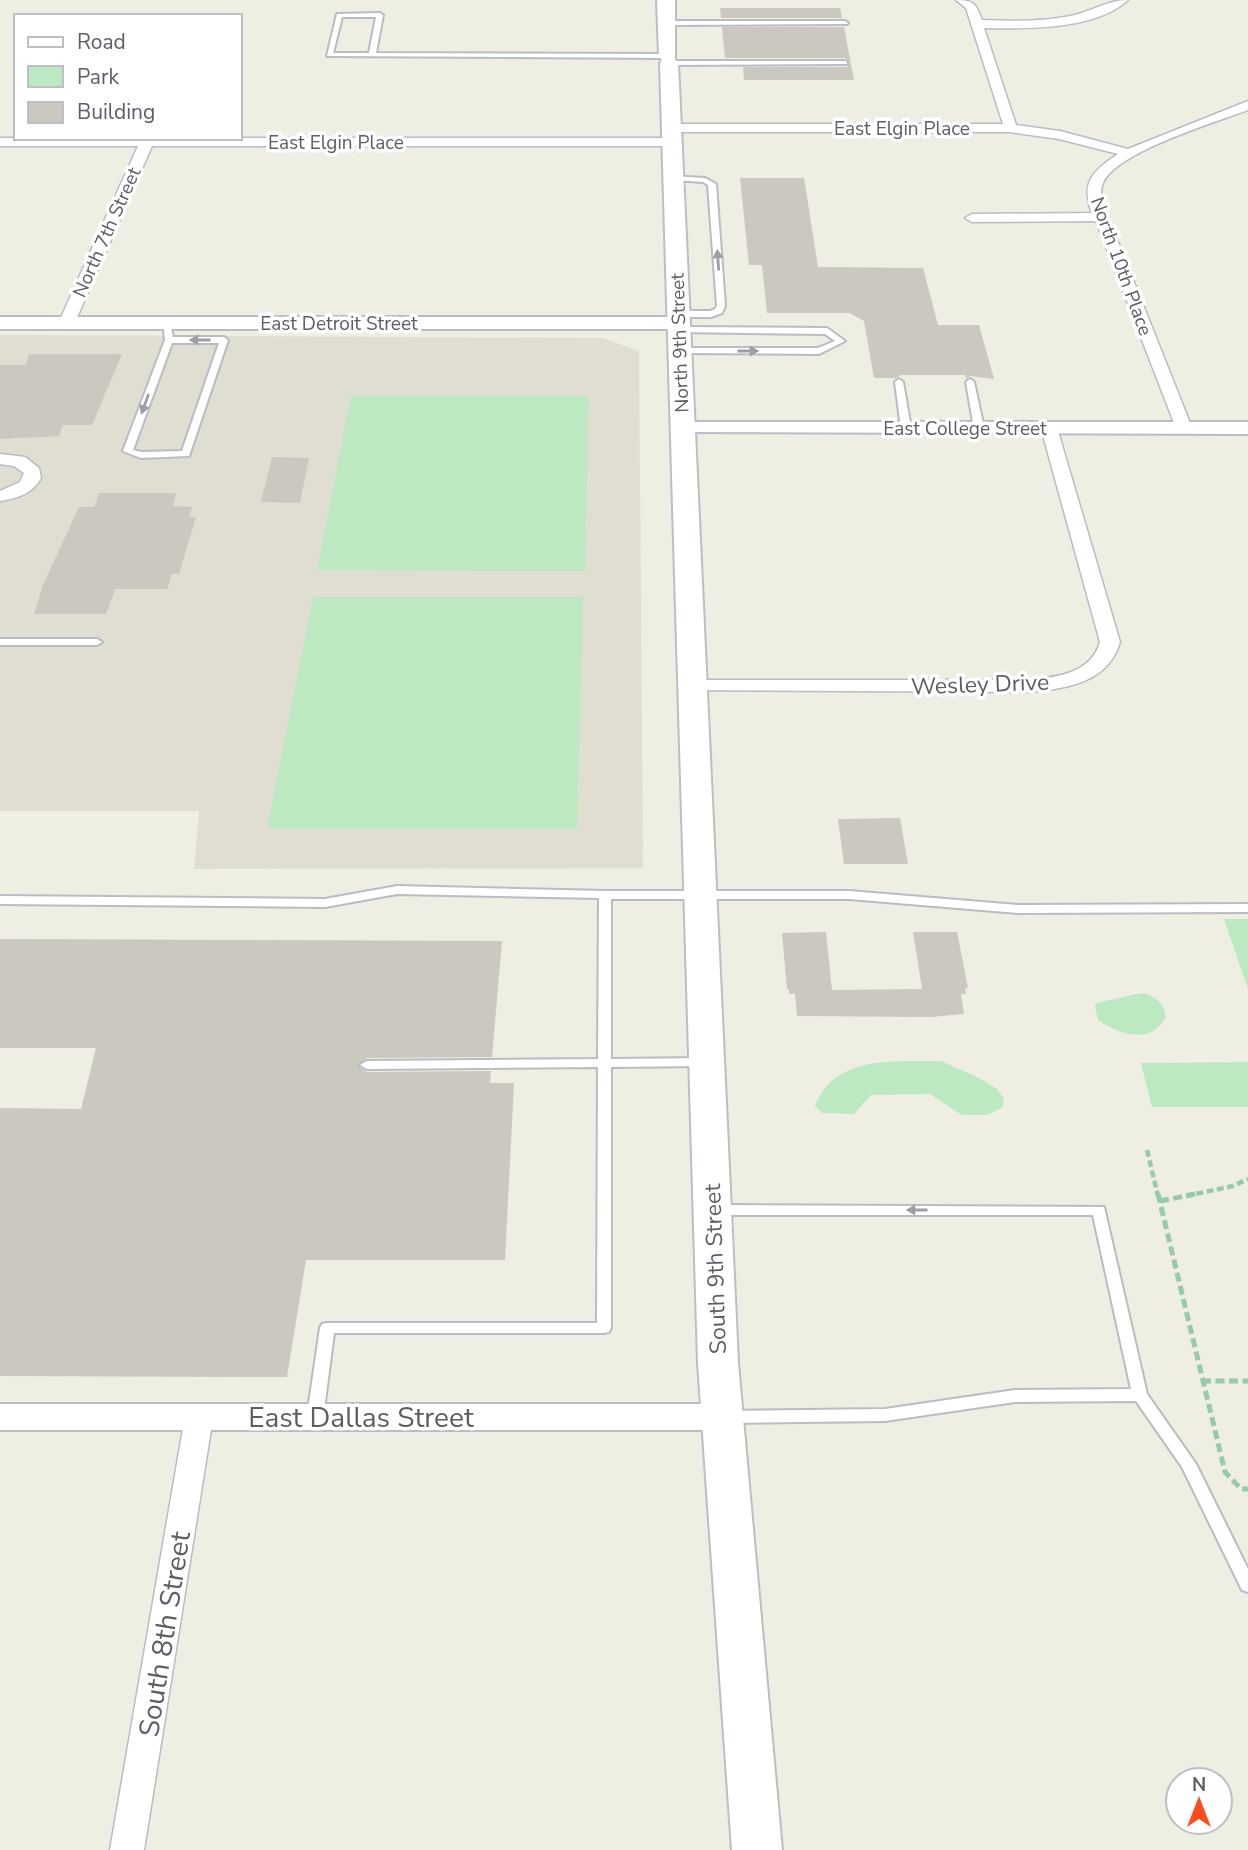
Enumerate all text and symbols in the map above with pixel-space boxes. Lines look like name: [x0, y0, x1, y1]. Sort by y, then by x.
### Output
legend: [14, 14, 242, 140]
text: Road: [77, 28, 126, 56]
text: Park: [77, 63, 119, 91]
text: Building: [77, 98, 155, 126]
street label: East Elgin Place: [834, 116, 970, 142]
street label: East Elgin Place: [268, 130, 404, 156]
street label: North 7th Street: [67, 163, 147, 302]
street label: North 10th Place: [1084, 193, 1158, 339]
one-way arrow: [712, 249, 723, 271]
street label: North 9th Street: [665, 272, 695, 413]
street label: East Detroit Street: [260, 311, 418, 337]
one-way arrow: [189, 334, 211, 346]
one-way arrow: [737, 345, 759, 357]
one-way arrow: [140, 394, 151, 415]
street label: East College Street: [883, 416, 1047, 442]
street label: Wesley Drive: [910, 667, 1050, 702]
street label: South 9th Street: [697, 1182, 734, 1355]
one-way arrow: [906, 1204, 928, 1216]
street label: East Dallas Street: [248, 1399, 474, 1437]
street label: South 8th Street: [130, 1529, 200, 1740]
north arrow: [1164, 1766, 1234, 1836]
text: N: [1192, 1772, 1206, 1798]

